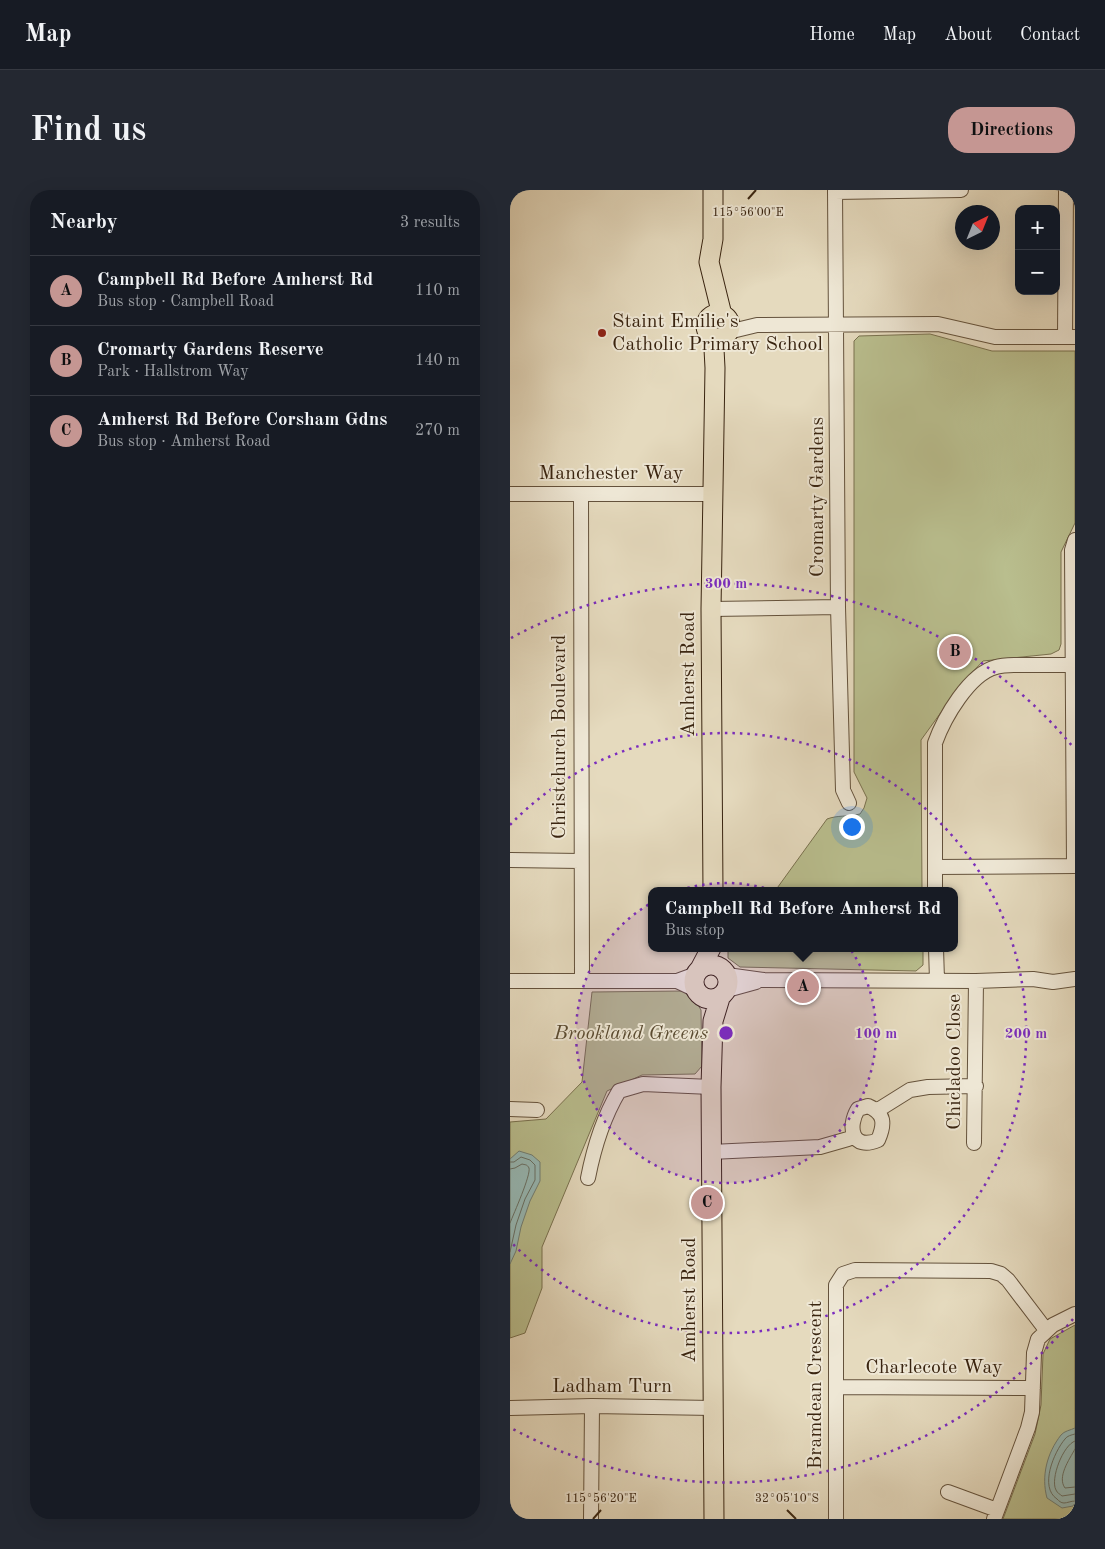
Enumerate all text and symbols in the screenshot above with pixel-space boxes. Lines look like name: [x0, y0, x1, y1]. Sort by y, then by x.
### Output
text: Map: [25, 23, 72, 47]
text: Home: [809, 26, 855, 44]
text: Map: [883, 26, 916, 44]
text: About: [944, 26, 992, 44]
text: Contact: [1020, 26, 1080, 44]
button: Directions: [948, 107, 1075, 153]
text: Find us: [30, 113, 146, 148]
north arrow: [955, 205, 1000, 250]
map controls: [1015, 205, 1060, 295]
button: +: [1015, 205, 1060, 250]
text: 115°56'00"E: [712, 206, 784, 219]
text: Nearby: [50, 212, 118, 233]
text: 3 results: [400, 215, 460, 231]
button: −: [1015, 250, 1060, 295]
text: Campbell Rd Before Amherst Rd: [97, 271, 373, 290]
text: A: [60, 283, 72, 299]
text: 110 m: [415, 283, 460, 299]
text: Bus stop · Campbell Road: [97, 294, 274, 310]
place label: Staint Emilie's Catholic Primary School: [612, 312, 823, 355]
marker: Staint Emilie's Catholic Primary School: [596, 327, 608, 339]
text: Cromarty Gardens Reserve: [97, 341, 324, 360]
text: B: [60, 353, 72, 369]
text: 140 m: [415, 353, 460, 369]
text: Park · Hallstrom Way: [97, 364, 249, 380]
text: Amherst Rd Before Corsham Gdns: [97, 411, 387, 430]
street label: Cromarty Gardens: [808, 417, 828, 577]
text: C: [61, 423, 71, 439]
text: 270 m: [415, 423, 460, 439]
text: Bus stop · Amherst Road: [97, 434, 270, 450]
street label: Manchester Way: [539, 464, 684, 484]
text: 300 m: [705, 577, 747, 592]
street label: Amherst Road: [679, 611, 699, 737]
pin: B: [939, 633, 971, 671]
street label: Christchurch Boulevard: [550, 635, 570, 839]
your location: [839, 814, 865, 840]
popup: [648, 887, 958, 952]
text: Campbell Rd Before Amherst Rd: [665, 900, 941, 919]
text: Bus stop: [665, 923, 725, 939]
pin: A: [787, 968, 819, 1006]
street label: Chicladoo Close: [945, 994, 965, 1130]
park label: Brookland Greens: [553, 1024, 708, 1044]
centre of rings: [717, 1024, 735, 1042]
text: 100 m: [855, 1027, 897, 1042]
text: 200 m: [1005, 1027, 1047, 1042]
pin: C: [691, 1184, 723, 1222]
street label: Amherst Road: [680, 1237, 700, 1363]
street label: Bramdean Crescent: [806, 1301, 826, 1469]
street label: Charlecote Way: [865, 1358, 1003, 1378]
street label: Ladham Turn: [552, 1377, 672, 1397]
text: 115°56'20"E: [565, 1492, 637, 1505]
text: 32°05'10"S: [755, 1492, 819, 1505]

